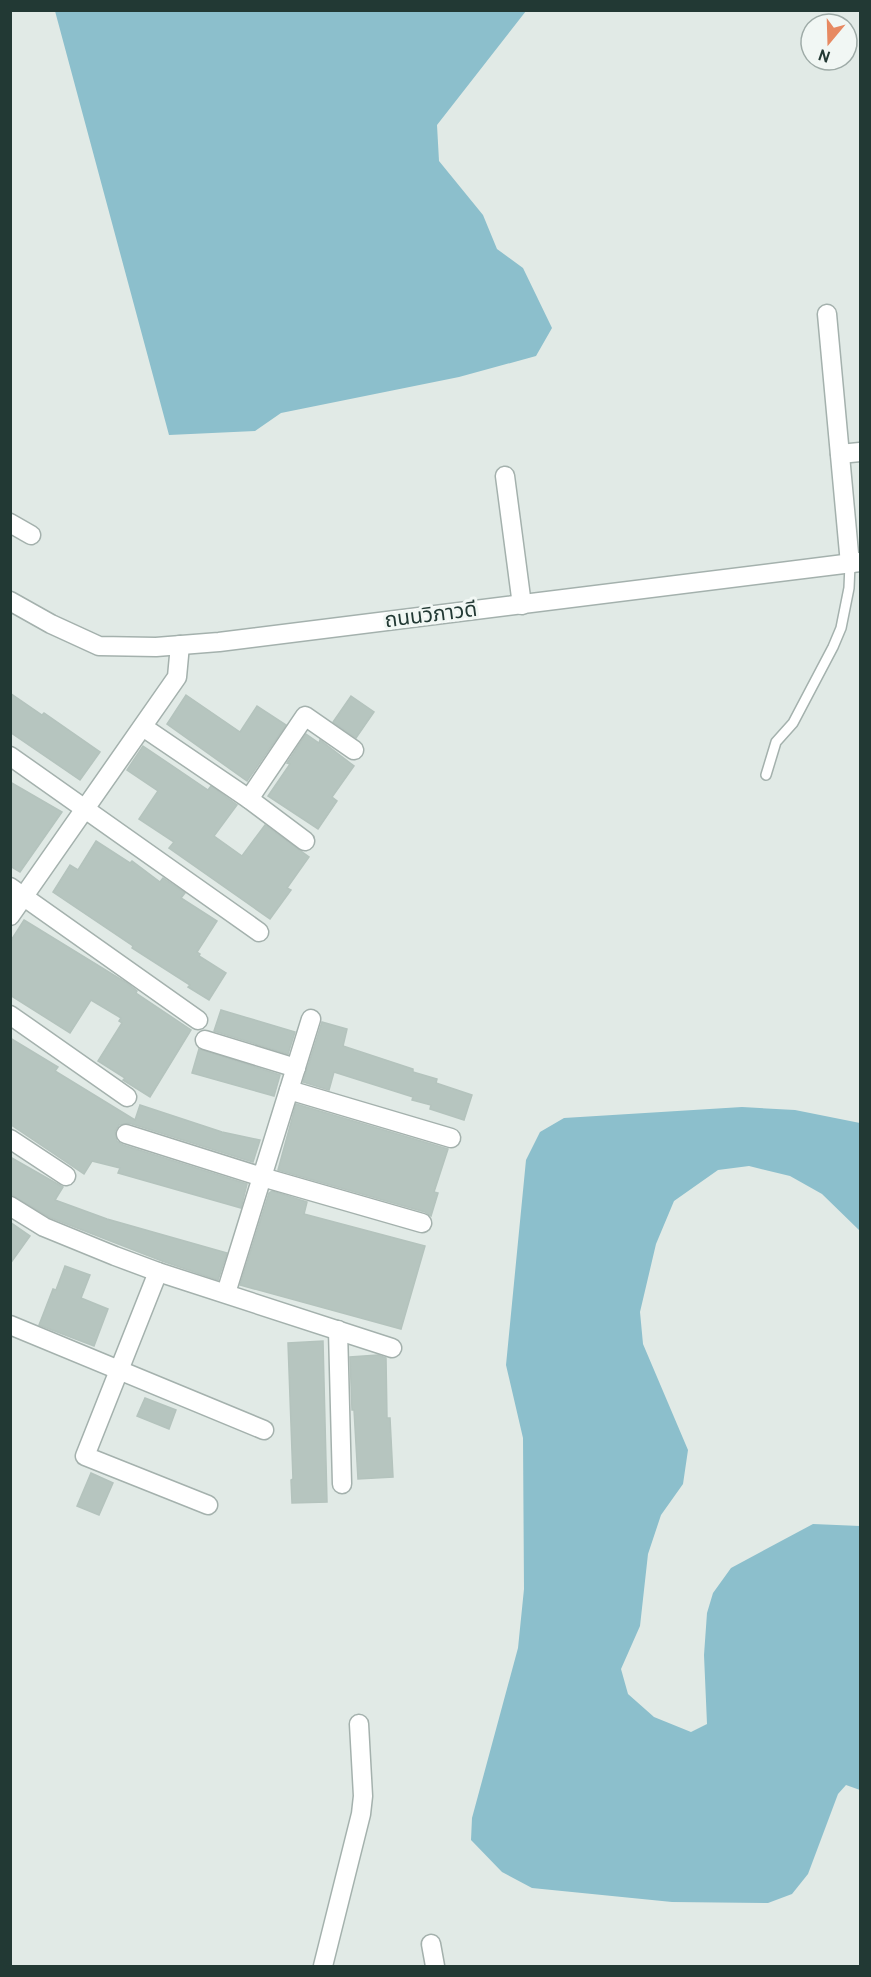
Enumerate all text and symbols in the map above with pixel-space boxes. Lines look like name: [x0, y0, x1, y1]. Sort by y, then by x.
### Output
north arrow: [799, 12, 859, 72]
text: N: [816, 43, 833, 66]
street label: ถนนวิภาวดี: [383, 597, 479, 635]

